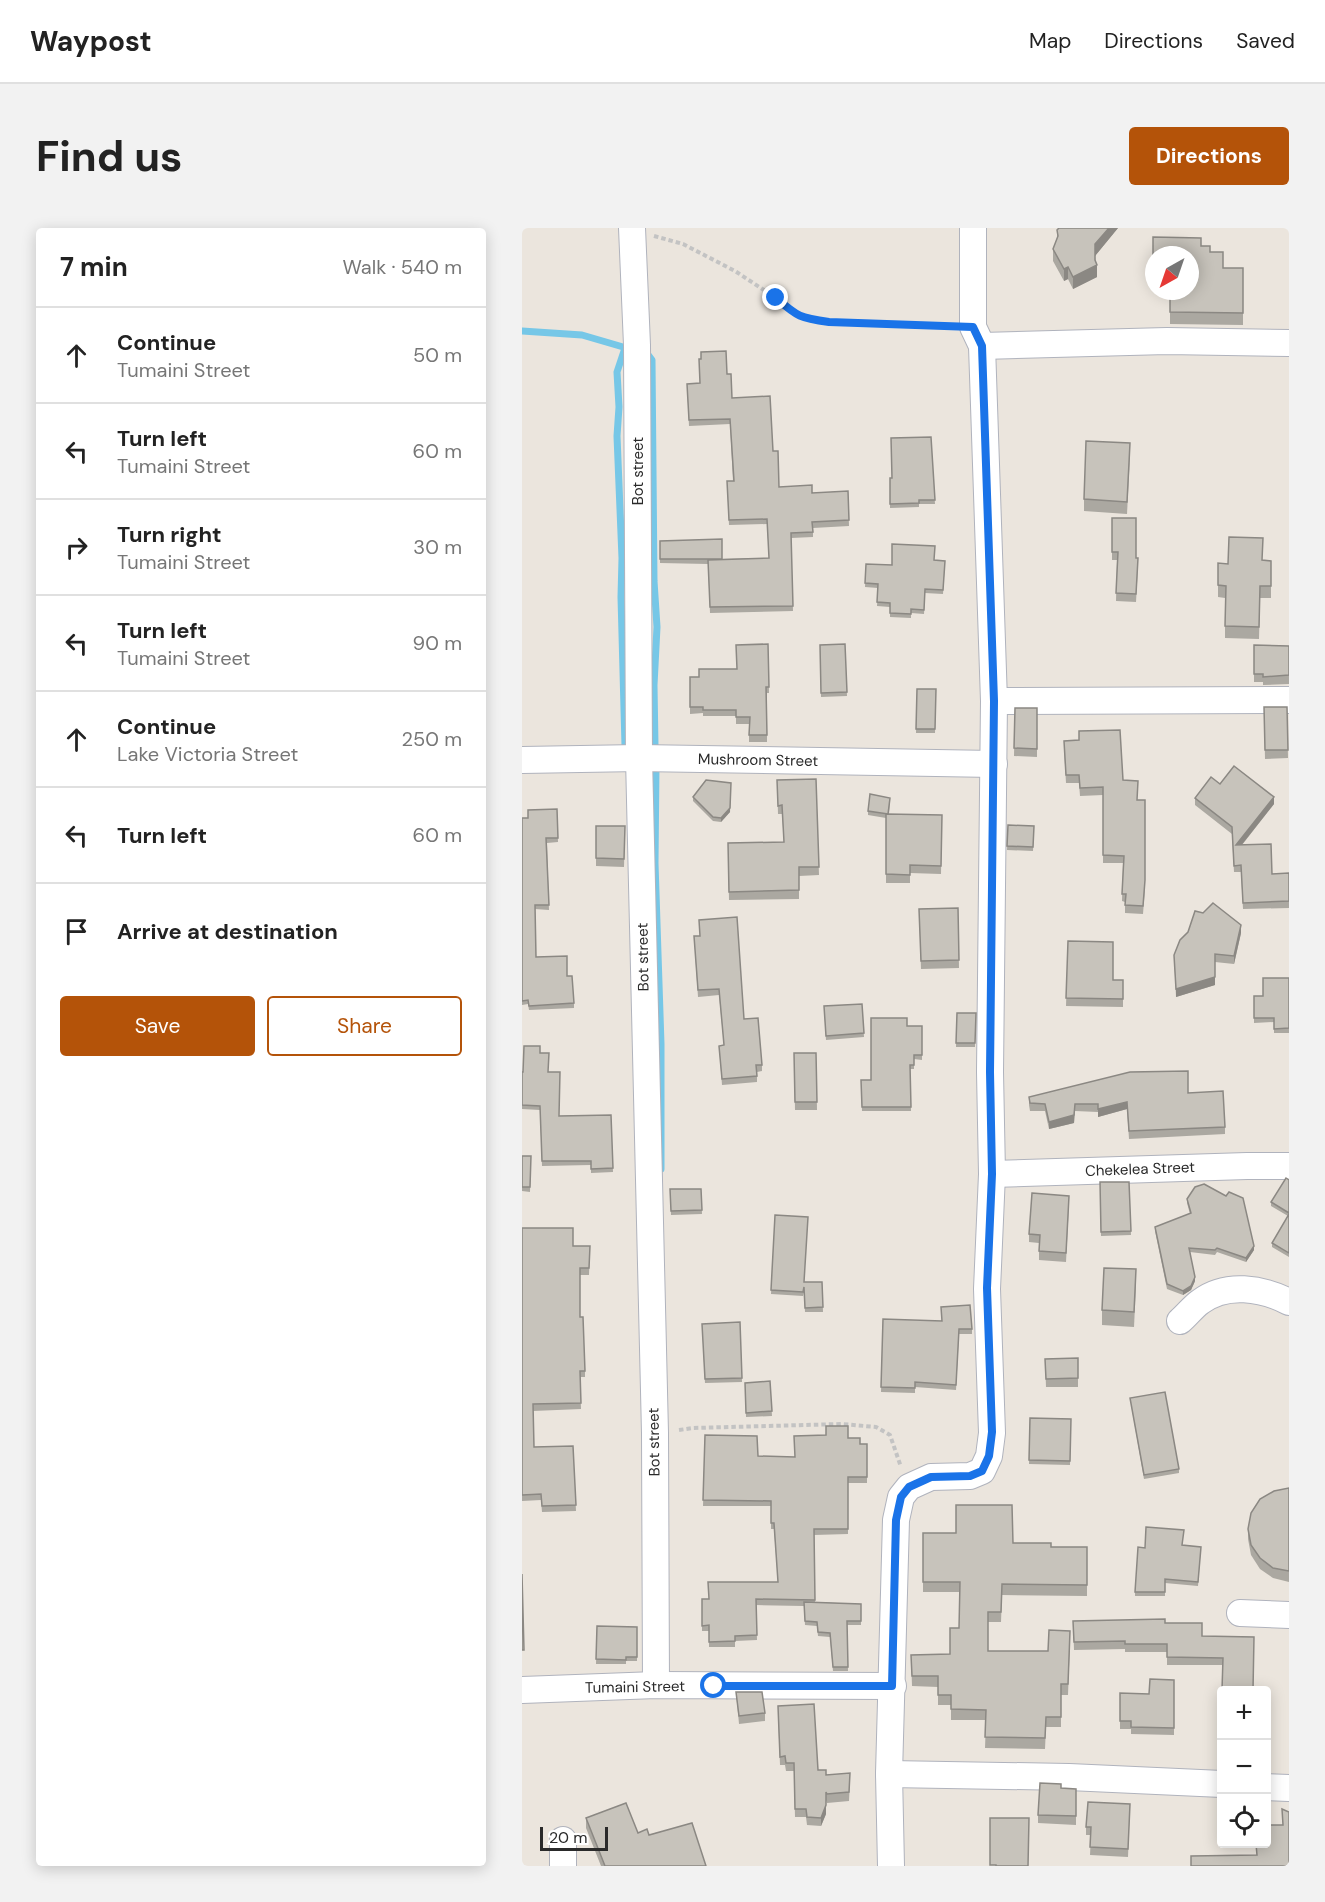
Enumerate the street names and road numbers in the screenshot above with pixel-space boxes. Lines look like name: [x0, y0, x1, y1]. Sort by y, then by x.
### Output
street label: Bot street: [628, 437, 648, 505]
street label: Mushroom Street: [698, 749, 818, 771]
street label: Bot street: [632, 922, 654, 991]
street label: Chekelea Street: [1085, 1157, 1195, 1181]
street label: Bot street: [643, 1407, 665, 1476]
street label: Tumaini Street: [585, 1676, 685, 1698]

